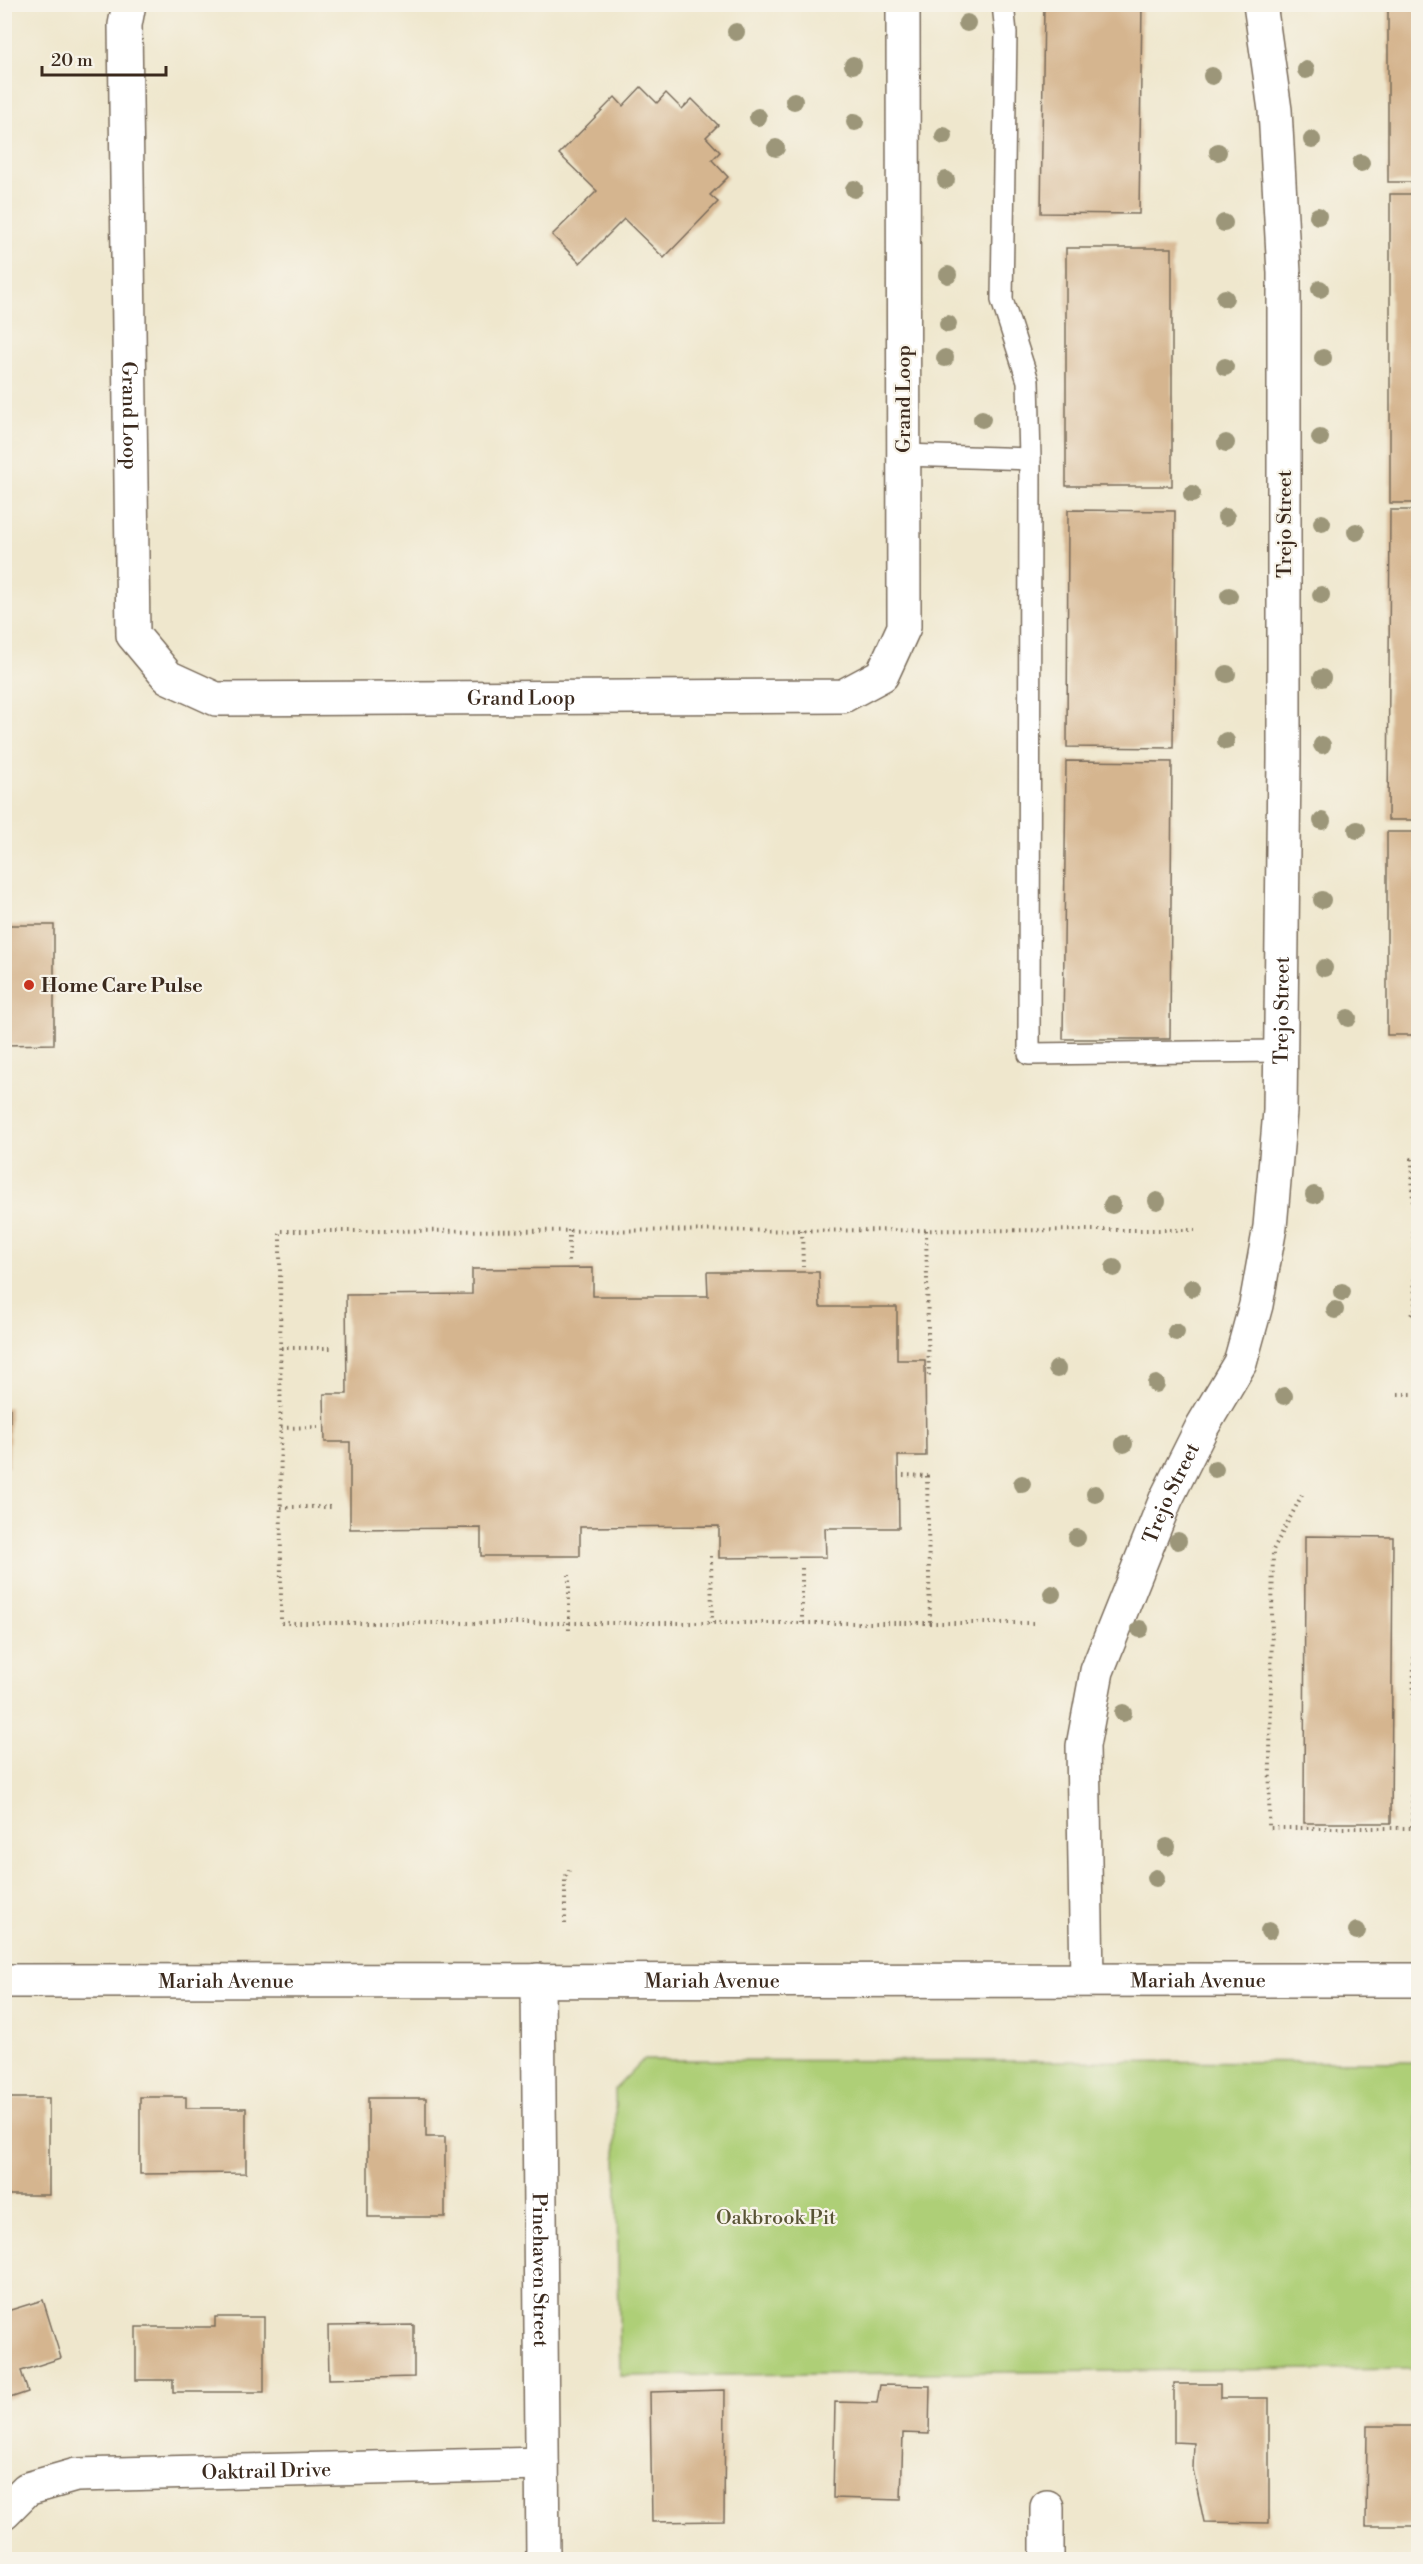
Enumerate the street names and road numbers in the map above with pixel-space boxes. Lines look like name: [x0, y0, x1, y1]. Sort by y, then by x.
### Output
street label: Grand Loop: [892, 345, 917, 453]
street label: Grand Loop: [115, 361, 142, 470]
street label: Trejo Street: [1273, 470, 1298, 578]
street label: Grand Loop: [467, 686, 575, 712]
street label: Trejo Street: [1270, 956, 1296, 1065]
street label: Trejo Street: [1138, 1439, 1206, 1548]
street label: Mariah Avenue: [644, 1969, 780, 1995]
street label: Mariah Avenue: [1130, 1969, 1266, 1994]
street label: Mariah Avenue: [158, 1970, 294, 1995]
street label: Pinehaven Street: [526, 2193, 552, 2347]
street label: Oaktrail Drive: [201, 2458, 332, 2486]

